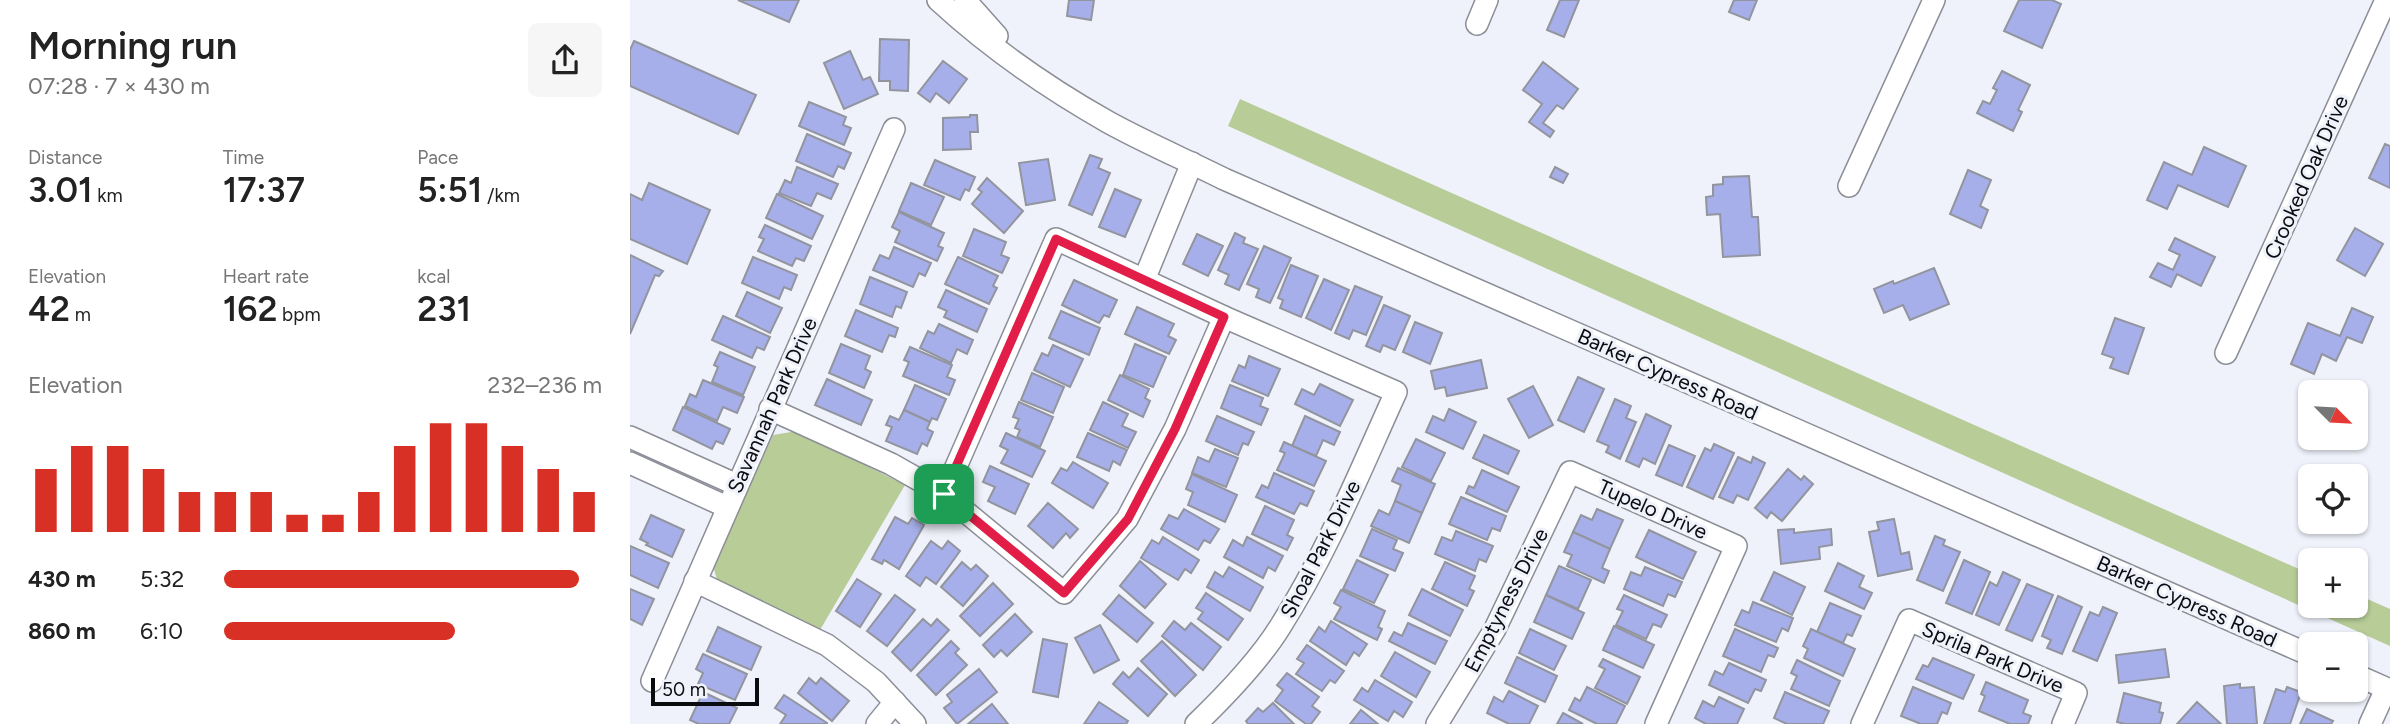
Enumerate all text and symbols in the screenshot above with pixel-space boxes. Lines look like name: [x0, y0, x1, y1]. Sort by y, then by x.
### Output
text: Morning run: [28, 23, 237, 69]
button: share: [528, 23, 602, 97]
text: 07:28 · 7 × 430 m: [28, 72, 210, 100]
street label: Crooked Oak Drive: [2259, 91, 2353, 263]
text: Distance: [28, 146, 102, 169]
text: Time: [223, 146, 264, 169]
text: Pace: [417, 146, 458, 169]
text: 3.01: [28, 169, 93, 211]
text: 17:37: [223, 169, 305, 211]
text: 5:51: [417, 169, 482, 211]
text: km: [93, 184, 123, 207]
text: /km: [482, 184, 520, 207]
text: Elevation: [28, 265, 106, 288]
text: Heart rate: [223, 265, 309, 288]
text: kcal: [417, 265, 451, 288]
text: 42: [28, 288, 70, 330]
text: 162: [223, 288, 277, 330]
text: 231: [417, 288, 471, 330]
text: m: [70, 303, 91, 326]
text: bpm: [277, 303, 321, 326]
street label: Savannah Park Drive: [722, 313, 822, 497]
street label: Barker Cypress Road: [1574, 323, 1762, 425]
text: Elevation: [28, 371, 123, 399]
text: 232–236 m: [487, 371, 602, 399]
north arrow: [2298, 380, 2368, 450]
map controls: [2298, 380, 2368, 702]
pin: [914, 464, 974, 524]
button: locate: [2298, 464, 2368, 534]
street label: Tupelo Drive: [1595, 474, 1711, 544]
icon: arrive: [925, 475, 963, 513]
street label: Shoal Park Drive: [1275, 476, 1365, 622]
street label: Emptyness Drive: [1459, 524, 1553, 676]
button: +: [2298, 548, 2368, 618]
street label: Barker Cypress Road: [2093, 550, 2281, 652]
text: 430 m: [28, 565, 96, 593]
text: 5:32: [140, 565, 184, 593]
street label: Sprila Park Drive: [1918, 616, 2068, 698]
text: 860 m: [28, 617, 96, 645]
text: 6:10: [140, 617, 183, 645]
button: −: [2298, 632, 2368, 702]
scale bar: [651, 675, 760, 707]
text: 50 m: [662, 678, 706, 701]

